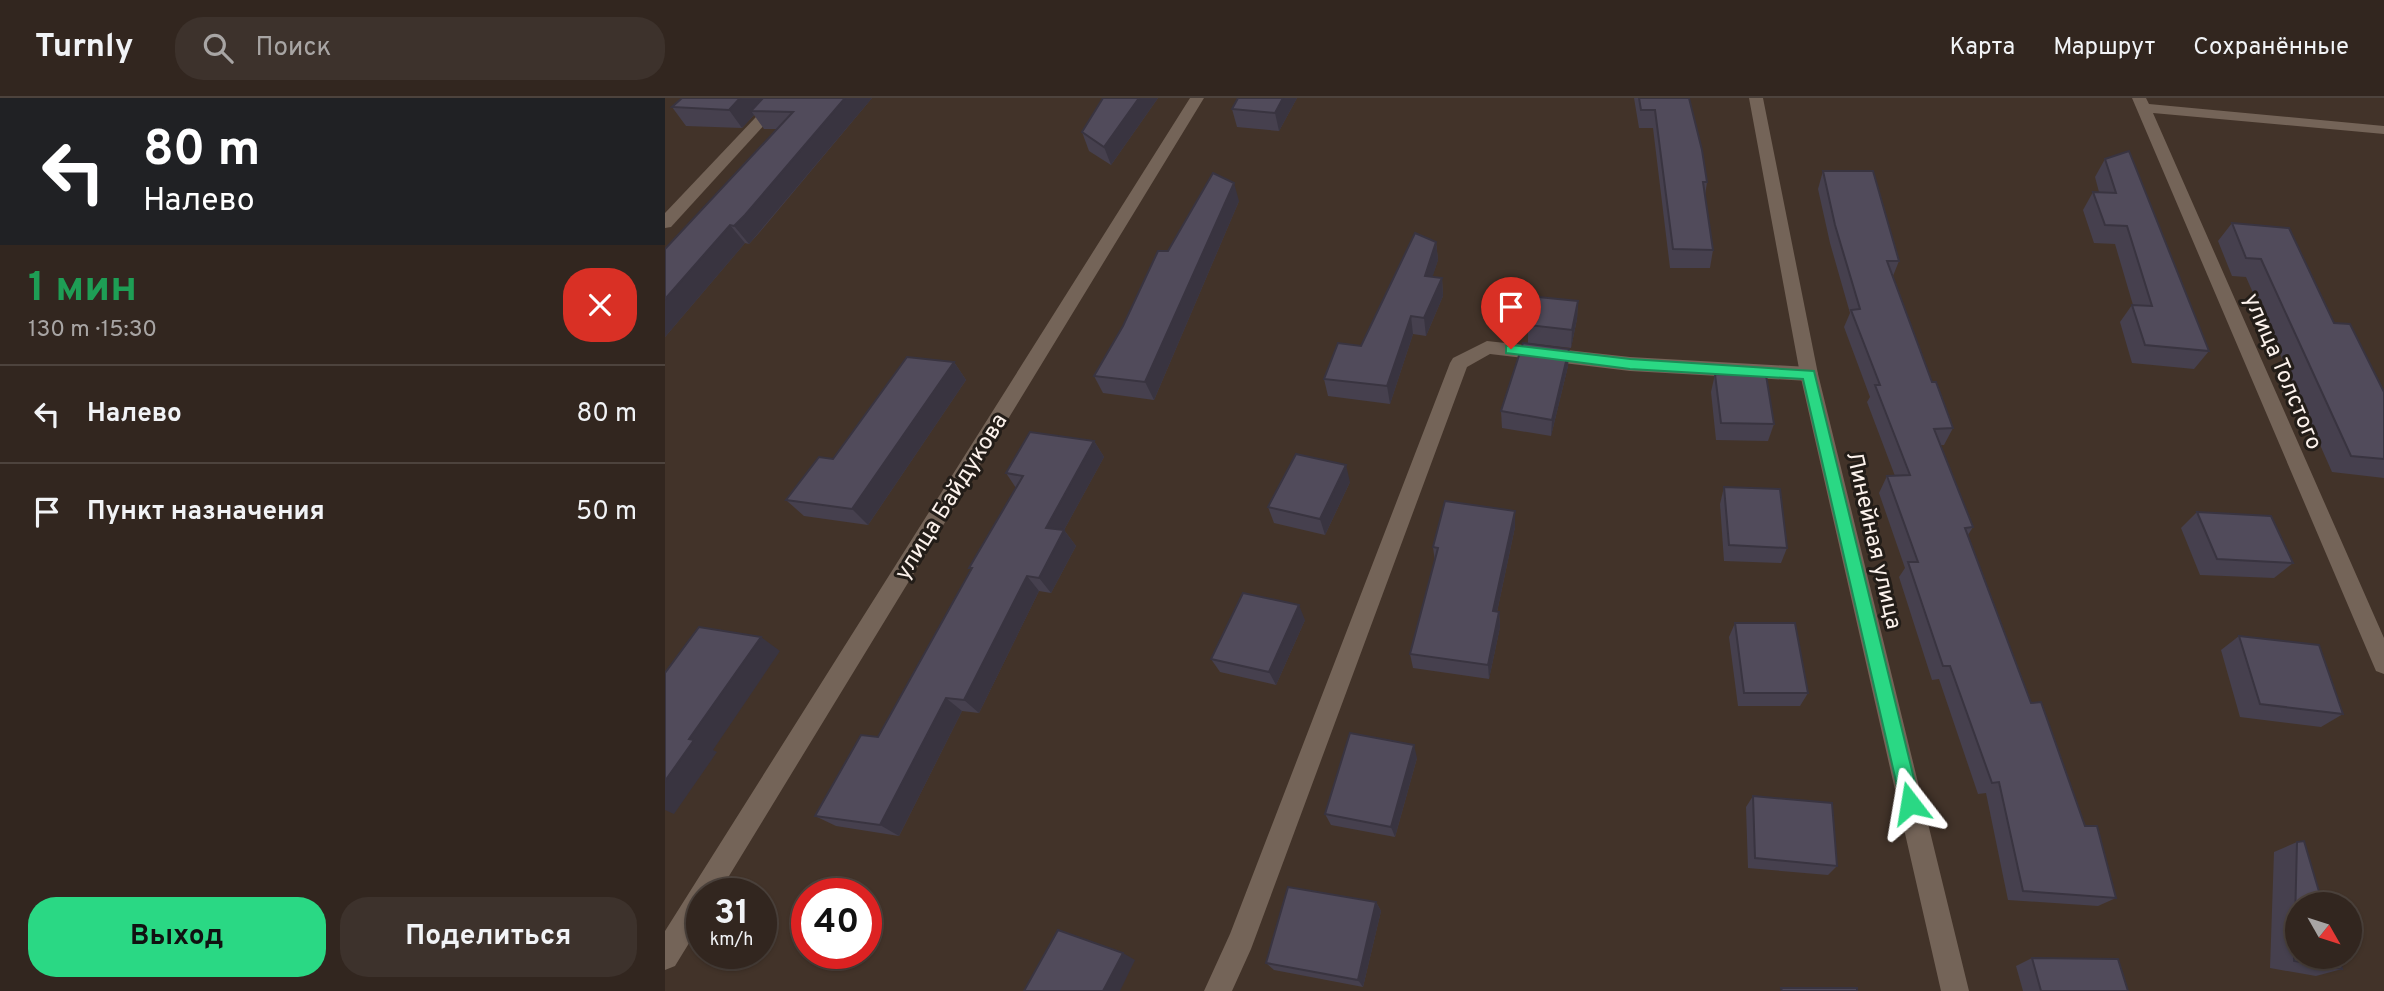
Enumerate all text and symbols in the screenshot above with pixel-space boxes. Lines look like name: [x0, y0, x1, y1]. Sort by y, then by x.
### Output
search box: [175, 17, 665, 80]
text: Turnly: [35, 27, 133, 69]
icon: search: [199, 29, 237, 67]
text: Поиск: [255, 32, 331, 65]
text: Карта: [1949, 33, 2015, 63]
text: Маршрут: [2053, 33, 2155, 63]
text: Сохранённые: [2193, 33, 2349, 63]
text: 80 m: [143, 121, 260, 183]
icon: left: [28, 126, 119, 217]
text: Налево: [143, 182, 255, 222]
text: 1 мин: [28, 263, 137, 316]
button: close: [563, 268, 637, 342]
pin: [1481, 277, 1541, 349]
icon: arrive: [1492, 288, 1530, 326]
street label: улица Толстого: [2236, 289, 2328, 455]
text: 130 m · 15:30: [28, 316, 157, 345]
icon: left: [28, 395, 66, 433]
text: Налево: [87, 398, 182, 431]
text: 80 m: [577, 398, 637, 431]
street label: улица Байдукова: [889, 409, 1015, 586]
street label: Линейная улица: [1838, 449, 1907, 632]
icon: arrive: [28, 493, 66, 531]
text: Пункт назначения: [87, 496, 325, 529]
text: 50 m: [576, 496, 637, 529]
position arrow: [1873, 766, 1947, 840]
speed limit sign: 40: [791, 878, 882, 969]
text: 31: [714, 892, 749, 936]
north arrow: [2285, 892, 2363, 970]
map controls: [2285, 892, 2362, 969]
button: Выход: [28, 897, 326, 977]
button: Поделиться: [340, 897, 637, 977]
text: km/h: [710, 929, 753, 952]

